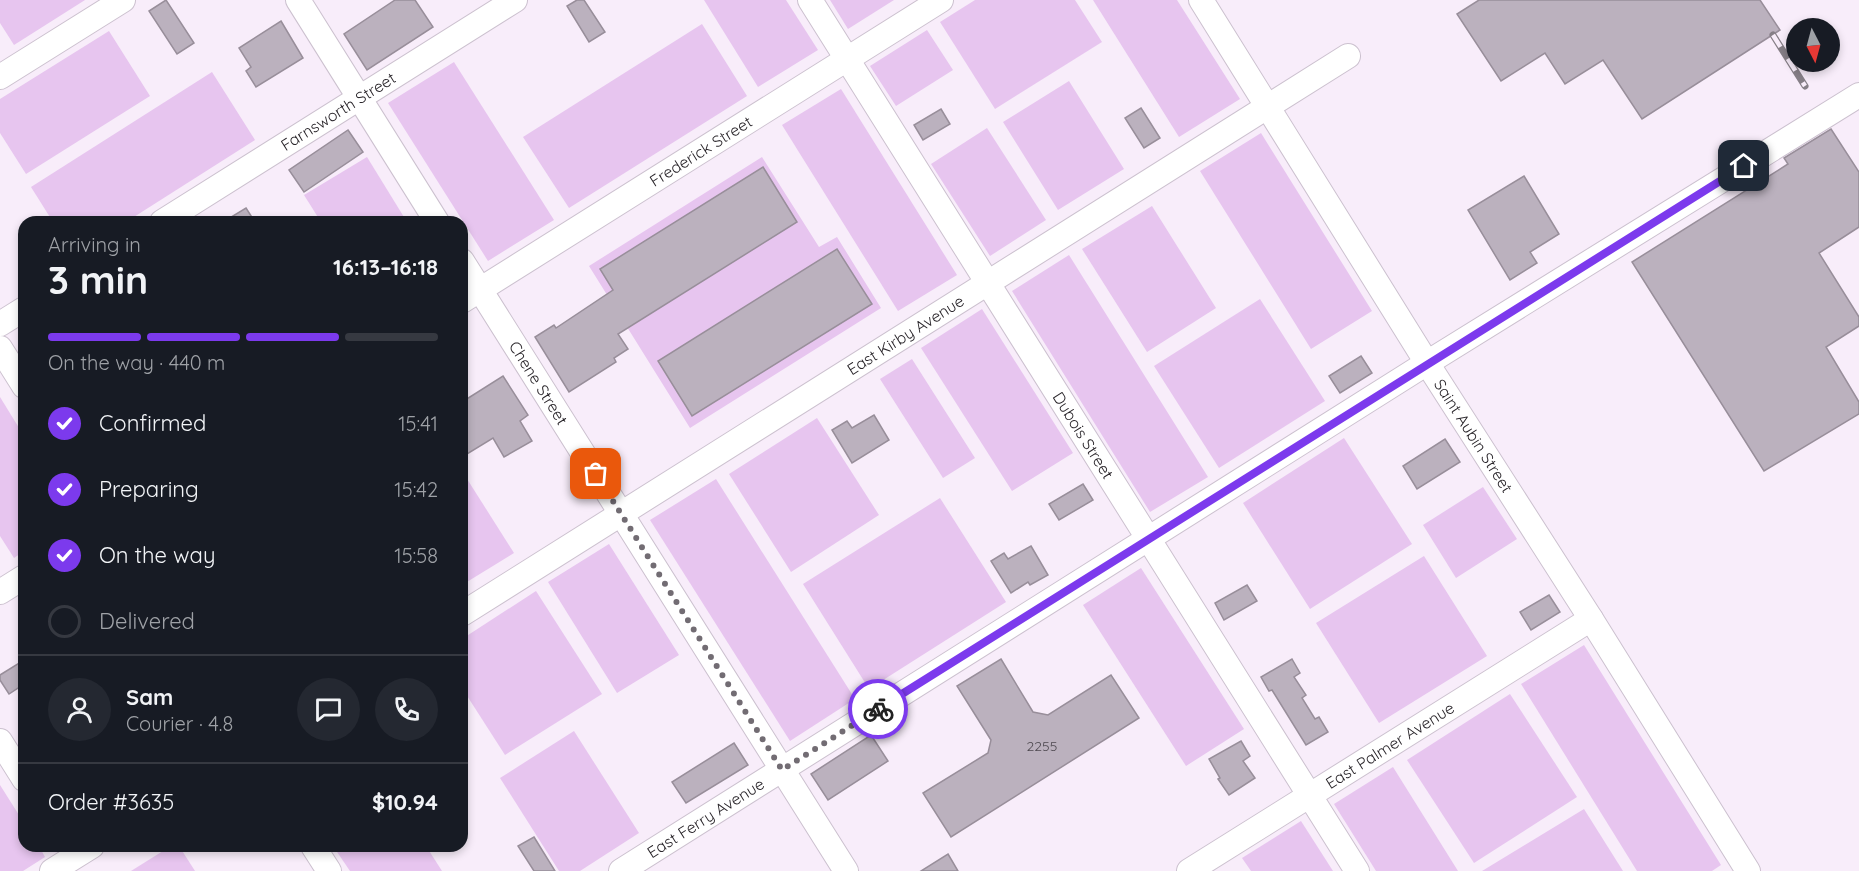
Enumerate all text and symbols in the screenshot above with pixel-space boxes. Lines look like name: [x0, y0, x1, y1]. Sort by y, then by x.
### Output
north arrow: [1786, 18, 1840, 72]
map controls: [1786, 18, 1840, 72]
street label: Farnsworth Street: [277, 68, 399, 155]
street label: Frederick Street: [646, 111, 756, 191]
pin: [1718, 140, 1769, 191]
icon: home: [1727, 149, 1760, 182]
text: Arriving in: [48, 232, 141, 257]
text: 16:13–16:18: [333, 253, 438, 281]
text: 3 min: [48, 255, 148, 304]
street label: East Kirby Avenue: [843, 290, 968, 379]
street label: Chene Street: [505, 337, 572, 428]
text: On the way · 440 m: [48, 350, 225, 375]
street label: Saint Aubin Street: [1430, 375, 1517, 496]
street label: Dubois Street: [1049, 388, 1118, 483]
icon: check: [48, 407, 81, 440]
text: Confirmed: [99, 409, 206, 437]
text: 15:41: [398, 411, 438, 436]
pin: [570, 448, 621, 499]
icon: bag: [579, 457, 612, 490]
icon: check: [48, 473, 81, 506]
text: Preparing: [99, 475, 199, 503]
text: 15:42: [394, 477, 438, 502]
icon: check: [48, 539, 81, 572]
text: On the way: [99, 541, 215, 569]
text: 15:58: [394, 543, 438, 568]
text: Delivered: [99, 607, 195, 635]
button: person: [48, 678, 111, 741]
button: chat: [297, 678, 360, 741]
button: phone: [375, 678, 438, 741]
courier: [848, 679, 908, 739]
text: Sam: [126, 683, 173, 711]
icon: bike: [862, 693, 895, 726]
street label: East Palmer Avenue: [1322, 697, 1458, 793]
text: Courier · 4.8: [126, 711, 233, 736]
house number: 2255: [1027, 737, 1057, 755]
street label: East Ferry Avenue: [643, 773, 768, 862]
text: Order #3635: [48, 788, 174, 816]
text: $10.94: [372, 788, 438, 816]

